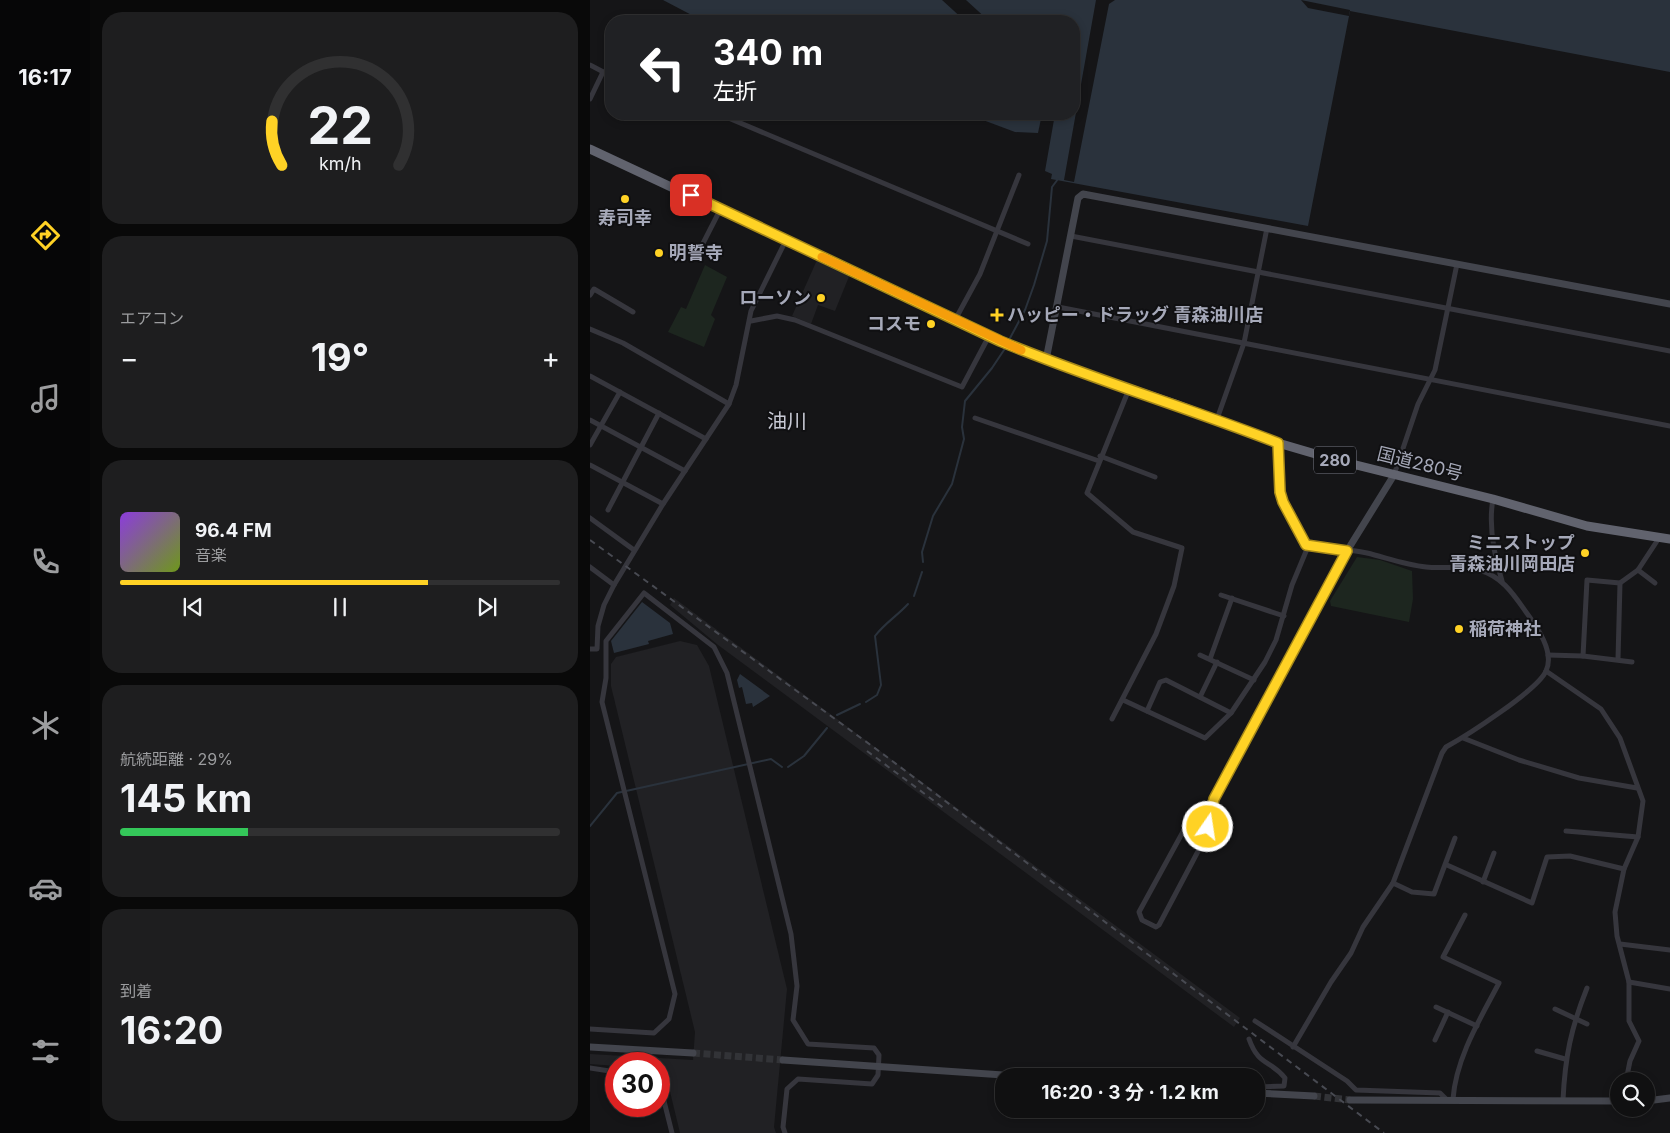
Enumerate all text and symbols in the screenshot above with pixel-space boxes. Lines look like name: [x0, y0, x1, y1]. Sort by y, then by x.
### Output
text: 340 m: [713, 31, 823, 73]
icon: left: [630, 35, 695, 100]
text: 16:17: [18, 64, 72, 90]
text: 左折: [713, 78, 757, 104]
text: 22: [307, 94, 373, 157]
text: km/h: [319, 153, 361, 174]
pin: [670, 174, 712, 216]
icon: arrive: [677, 181, 705, 209]
marker: 寿司幸: [619, 193, 631, 205]
place label: 寿司幸: [598, 207, 652, 228]
icon: directions: [28, 218, 63, 253]
place label: 明誓寺: [669, 242, 723, 263]
marker: 明誓寺: [653, 247, 665, 259]
place label: ローソン: [739, 287, 811, 308]
marker: ローソン: [815, 292, 827, 304]
place label: ハッピー・ドラッグ 青森油川店: [1007, 304, 1263, 325]
text: エアコン: [120, 308, 184, 328]
marker: ハッピー・ドラッグ 青森油川店: [991, 309, 1003, 321]
place label: コスモ: [867, 313, 921, 334]
marker: コスモ: [925, 318, 937, 330]
text: 19°: [311, 334, 369, 380]
text: −: [120, 341, 139, 375]
text: +: [541, 341, 560, 375]
icon: music: [28, 381, 63, 416]
district label: 油川: [767, 409, 807, 433]
street label: 国道280号: [1375, 443, 1465, 484]
road number: 280: [1314, 446, 1356, 474]
text: 96.4 FM: [195, 519, 272, 542]
place label: ミニストップ 青森油川岡田店: [1449, 532, 1575, 574]
icon: phone: [28, 544, 63, 579]
text: 音楽: [195, 545, 227, 565]
marker: ミニストップ 青森油川岡田店: [1579, 547, 1591, 559]
icon: previous: [179, 593, 207, 621]
icon: pause: [326, 593, 354, 621]
icon: next: [473, 593, 501, 621]
place label: 稲荷神社: [1469, 618, 1541, 639]
marker: 稲荷神社: [1453, 623, 1465, 635]
icon: climate: [28, 708, 63, 743]
text: 航続距離 · 29%: [120, 749, 233, 769]
text: 145 km: [120, 775, 252, 821]
position arrow: [1181, 800, 1233, 852]
icon: car: [28, 871, 63, 906]
text: 到着: [120, 981, 152, 1001]
text: 16:20: [120, 1007, 223, 1053]
icon: filters: [28, 1034, 63, 1069]
speed limit sign: 30: [605, 1052, 670, 1117]
map controls: [1610, 1072, 1655, 1117]
button: search: [1610, 1072, 1655, 1117]
text: 16:20 · 3 分 · 1.2 km: [1041, 1081, 1219, 1104]

